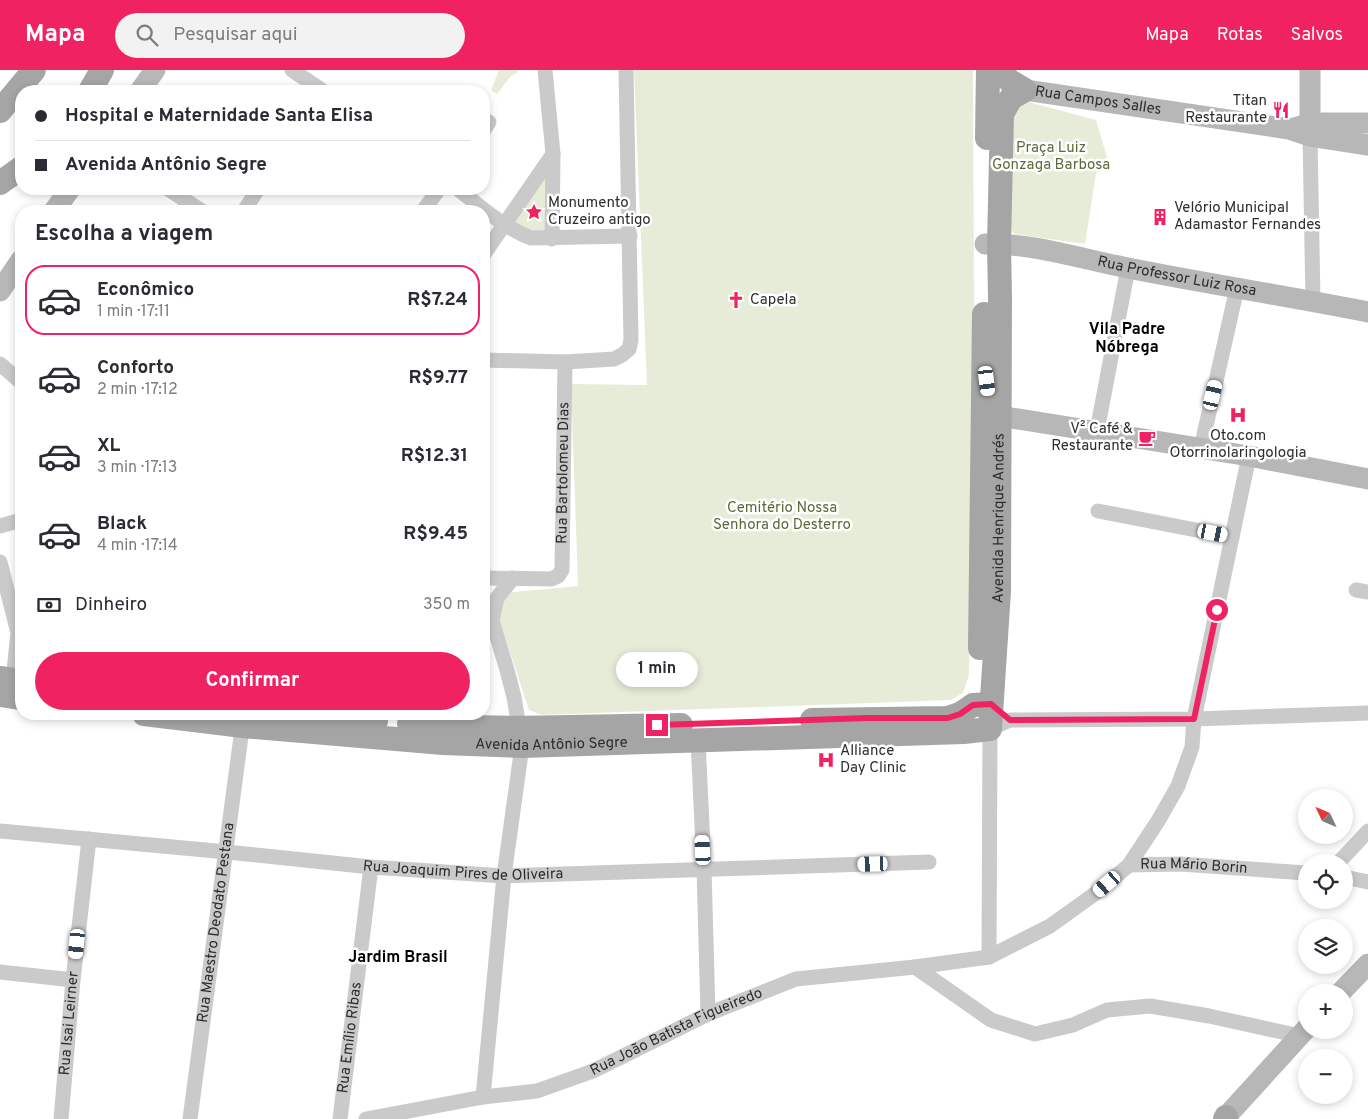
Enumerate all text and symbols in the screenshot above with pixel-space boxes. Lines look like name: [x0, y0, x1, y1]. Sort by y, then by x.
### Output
search box: [115, 13, 465, 58]
text: Mapa: [25, 20, 85, 50]
icon: search: [133, 21, 161, 49]
text: Pesquisar aqui: [173, 23, 298, 47]
text: Mapa: [1145, 24, 1189, 47]
text: Rotas: [1217, 24, 1263, 47]
text: Salvos: [1291, 24, 1343, 47]
street label: Rua Campos Salles: [1034, 82, 1163, 120]
place label: Titan Restaurante: [1185, 92, 1267, 128]
restaurant icon: Titan Restaurante: [1271, 100, 1291, 120]
text: Hospital e Maternidade Santa Elisa: [65, 104, 373, 128]
park label: Praça Luiz Gonzaga Barbosa: [992, 139, 1110, 175]
text: Avenida Antônio Segre: [65, 153, 267, 177]
place label: Monumento Cruzeiro antigo: [548, 194, 651, 230]
place label: Velório Municipal Adamastor Fernandes: [1174, 199, 1321, 235]
place icon: Monumento Cruzeiro antigo: [524, 202, 544, 222]
building icon: Velório Municipal Adamastor Fernandes: [1150, 207, 1170, 227]
text: Escolha a viagem: [35, 221, 213, 248]
street label: Rua Professor Luiz Rosa: [1096, 252, 1258, 301]
icon: car: [37, 278, 82, 323]
text: Econômico: [97, 278, 194, 302]
text: R$7.24: [407, 288, 468, 312]
church icon: Capela: [726, 290, 746, 310]
place label: Capela: [750, 291, 796, 310]
text: 1 min · 17:11: [97, 302, 170, 322]
district label: Vila Padre Nóbrega: [1089, 320, 1165, 358]
icon: car: [37, 356, 82, 401]
text: Conforto: [97, 356, 174, 380]
car: [977, 365, 996, 397]
text: R$9.77: [408, 366, 468, 390]
car: [1202, 379, 1223, 411]
text: 2 min · 17:12: [97, 380, 178, 400]
street label: Rua Bartolomeu Dias: [553, 402, 574, 544]
hospital icon: Oto.com Otorrinolaringologia: [1228, 405, 1248, 425]
place label: V² Café & Restaurante: [1051, 420, 1133, 456]
place label: Oto.com Otorrinolaringologia: [1170, 427, 1306, 463]
cafe icon: V² Café & Restaurante: [1137, 428, 1157, 448]
street label: Avenida Henrique Andrés: [989, 433, 1009, 604]
icon: car: [37, 434, 82, 479]
text: XL: [97, 434, 120, 458]
text: R$12.31: [401, 444, 468, 468]
text: 3 min · 17:13: [97, 458, 177, 478]
park label: Cemitério Nossa Senhora do Desterro: [713, 499, 851, 535]
icon: car: [37, 512, 82, 557]
text: Black: [97, 512, 147, 536]
text: R$9.45: [403, 522, 468, 546]
car: [1196, 523, 1229, 543]
text: 4 min · 17:14: [97, 536, 178, 556]
icon: cash: [35, 591, 63, 619]
text: Dinheiro: [75, 593, 147, 617]
text: 350 m: [423, 595, 470, 615]
route start: [1206, 599, 1228, 621]
button: Confirmar: [35, 652, 470, 710]
callout: 1 min: [616, 652, 698, 688]
text: 1 min: [638, 659, 676, 679]
route end: [646, 714, 668, 736]
street label: Avenida Antônio Segre: [475, 733, 628, 756]
place label: Alliance Day Clinic: [840, 742, 906, 778]
hospital icon: Alliance Day Clinic: [816, 750, 836, 770]
north arrow: [1298, 789, 1352, 844]
map controls: [1298, 789, 1353, 1104]
street label: Rua Maestro Deodato Pestana: [193, 822, 239, 1024]
car: [694, 835, 711, 865]
street label: Rua Mário Borin: [1140, 854, 1248, 878]
button: locate: [1298, 854, 1353, 909]
car: [857, 856, 888, 872]
street label: Rua Joaquim Pires de Oliveira: [362, 857, 564, 886]
car: [1090, 868, 1123, 900]
button: layers: [1298, 919, 1353, 974]
car: [67, 928, 86, 960]
district label: Jardim Brasil: [348, 948, 448, 968]
street label: Rua Isai Leirner: [55, 970, 83, 1076]
street label: Rua Emílio Ribas: [334, 981, 366, 1094]
street label: Rua João Batista Figueiredo: [587, 984, 765, 1080]
button: +: [1298, 984, 1353, 1039]
button: −: [1298, 1049, 1353, 1104]

